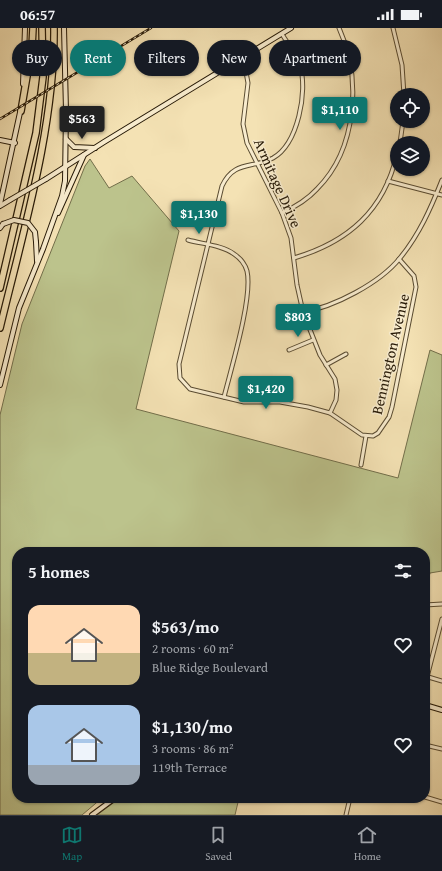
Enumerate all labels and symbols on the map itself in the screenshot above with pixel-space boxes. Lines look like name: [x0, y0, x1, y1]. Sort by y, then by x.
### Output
pin: $1,110: [307, 97, 373, 131]
pin: $563: [58, 106, 106, 140]
street label: Armitage Drive: [249, 135, 307, 231]
pin: $1,130: [166, 201, 232, 235]
street label: Bennington Avenue: [366, 292, 414, 416]
pin: $803: [274, 304, 322, 338]
pin: $1,420: [233, 376, 299, 410]

